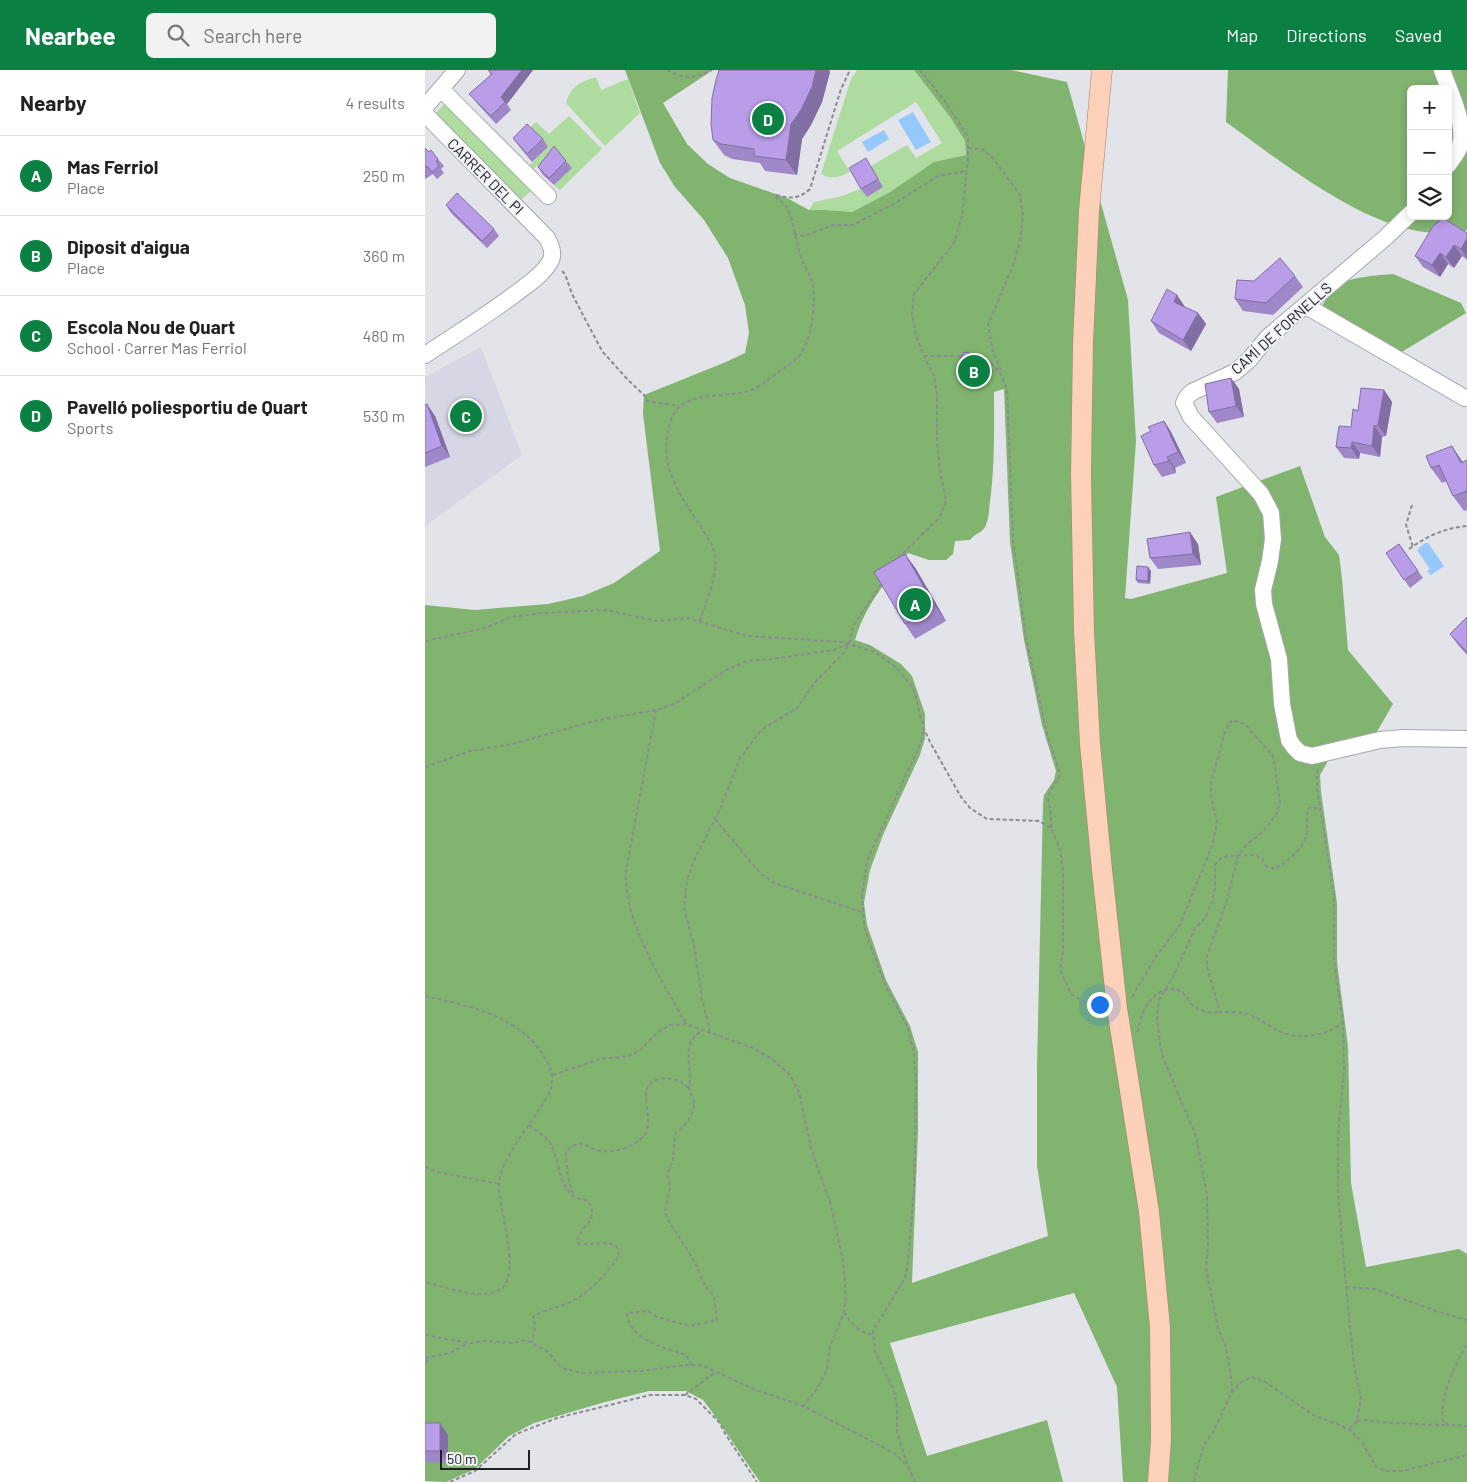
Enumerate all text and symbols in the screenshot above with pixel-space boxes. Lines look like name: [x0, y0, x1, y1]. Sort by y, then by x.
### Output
search box: [146, 13, 496, 58]
text: Nearbee: [25, 21, 116, 50]
icon: search: [164, 21, 192, 49]
text: Search here: [204, 24, 302, 47]
text: Map: [1226, 24, 1258, 46]
text: Directions: [1286, 24, 1367, 46]
text: Saved: [1395, 24, 1442, 46]
map controls: [1407, 85, 1452, 220]
button: +: [1407, 85, 1452, 130]
text: Nearby: [20, 90, 86, 115]
text: 4 results: [345, 93, 405, 112]
pin: D: [752, 100, 784, 138]
button: −: [1407, 130, 1452, 175]
street label: CARRER DEL PI: [444, 134, 528, 218]
text: Mas Ferriol: [67, 155, 159, 178]
text: A: [31, 166, 41, 185]
text: 250 m: [363, 166, 405, 185]
button: layers: [1407, 175, 1452, 220]
text: Place: [67, 178, 105, 197]
text: Diposit d'aigua: [67, 235, 190, 258]
text: B: [31, 246, 41, 265]
text: 360 m: [363, 246, 405, 265]
text: Place: [67, 258, 105, 277]
street label: CAMÍ DE FORNELLS: [1227, 278, 1335, 378]
text: Escola Nou de Quart: [67, 315, 235, 338]
text: C: [31, 326, 41, 345]
text: 480 m: [362, 326, 405, 345]
text: School · Carrer Mas Ferriol: [67, 338, 247, 357]
pin: B: [958, 352, 990, 390]
text: Pavelló poliesportiu de Quart: [67, 395, 308, 418]
pin: C: [450, 397, 482, 435]
text: D: [31, 406, 41, 425]
text: 530 m: [363, 406, 405, 425]
text: Sports: [67, 418, 113, 437]
pin: A: [899, 585, 931, 623]
your location: [1087, 992, 1113, 1018]
scale bar: [440, 1447, 530, 1470]
text: 50 m: [447, 1450, 476, 1467]

